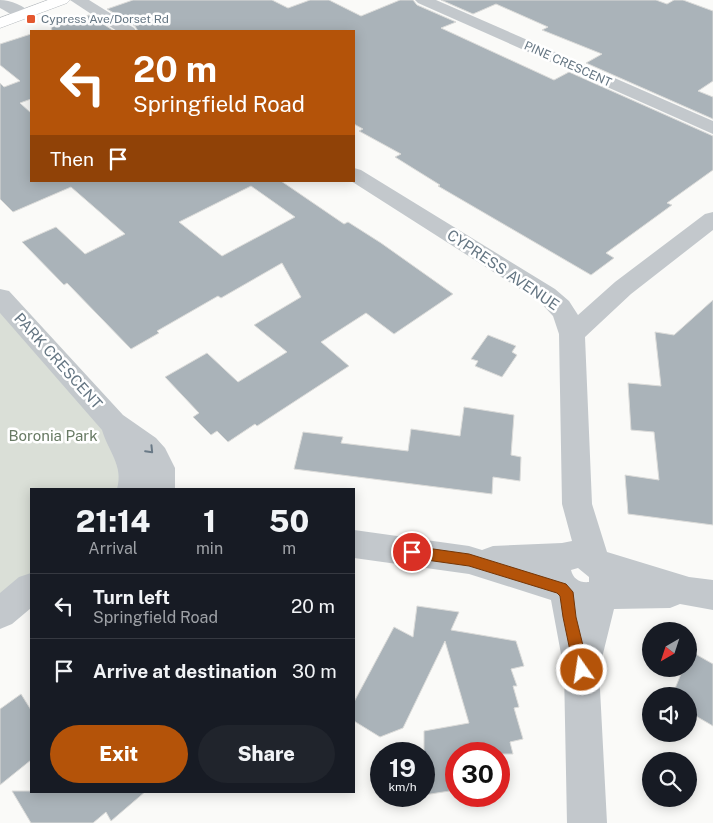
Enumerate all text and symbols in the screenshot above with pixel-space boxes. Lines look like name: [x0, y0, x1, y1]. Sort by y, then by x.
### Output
place label: Cypress Ave/Dorset Rd: [41, 12, 169, 26]
marker: Cypress Ave/Dorset Rd: [25, 13, 37, 25]
street label: PINE CRESCENT: [522, 38, 614, 90]
text: 20 m: [133, 49, 217, 90]
icon: left: [50, 50, 115, 115]
text: Springfield Road: [133, 91, 305, 117]
icon: arrive: [104, 145, 132, 173]
text: Then: [50, 148, 94, 170]
street label: CYPRESS AVENUE: [444, 226, 563, 313]
street label: PARK CRESCENT: [11, 309, 106, 412]
park label: Boronia Park: [8, 427, 98, 444]
one-way arrow: [144, 444, 153, 453]
text: 21:14: [76, 503, 150, 539]
text: 1: [203, 503, 216, 539]
text: 50: [269, 503, 309, 539]
pin: [391, 531, 433, 573]
icon: arrive: [398, 538, 426, 566]
text: Arrival: [88, 539, 138, 558]
text: min: [196, 539, 223, 558]
text: m: [282, 539, 296, 558]
text: Turn left: [93, 586, 170, 608]
icon: left: [50, 592, 78, 620]
text: 20 m: [291, 595, 335, 617]
text: Springfield Road: [93, 608, 218, 627]
north arrow: [642, 622, 698, 678]
map controls: [642, 622, 697, 807]
position arrow: [555, 643, 607, 695]
icon: arrive: [50, 657, 78, 685]
text: Arrive at destination: [93, 660, 277, 682]
text: 30 m: [292, 660, 337, 682]
button: sound: [642, 687, 697, 742]
button: Exit: [50, 725, 188, 783]
button: Share: [198, 725, 335, 783]
speed limit sign: 30: [445, 742, 510, 807]
button: search: [642, 752, 697, 807]
text: 19: [389, 753, 416, 783]
text: km/h: [388, 780, 417, 794]

